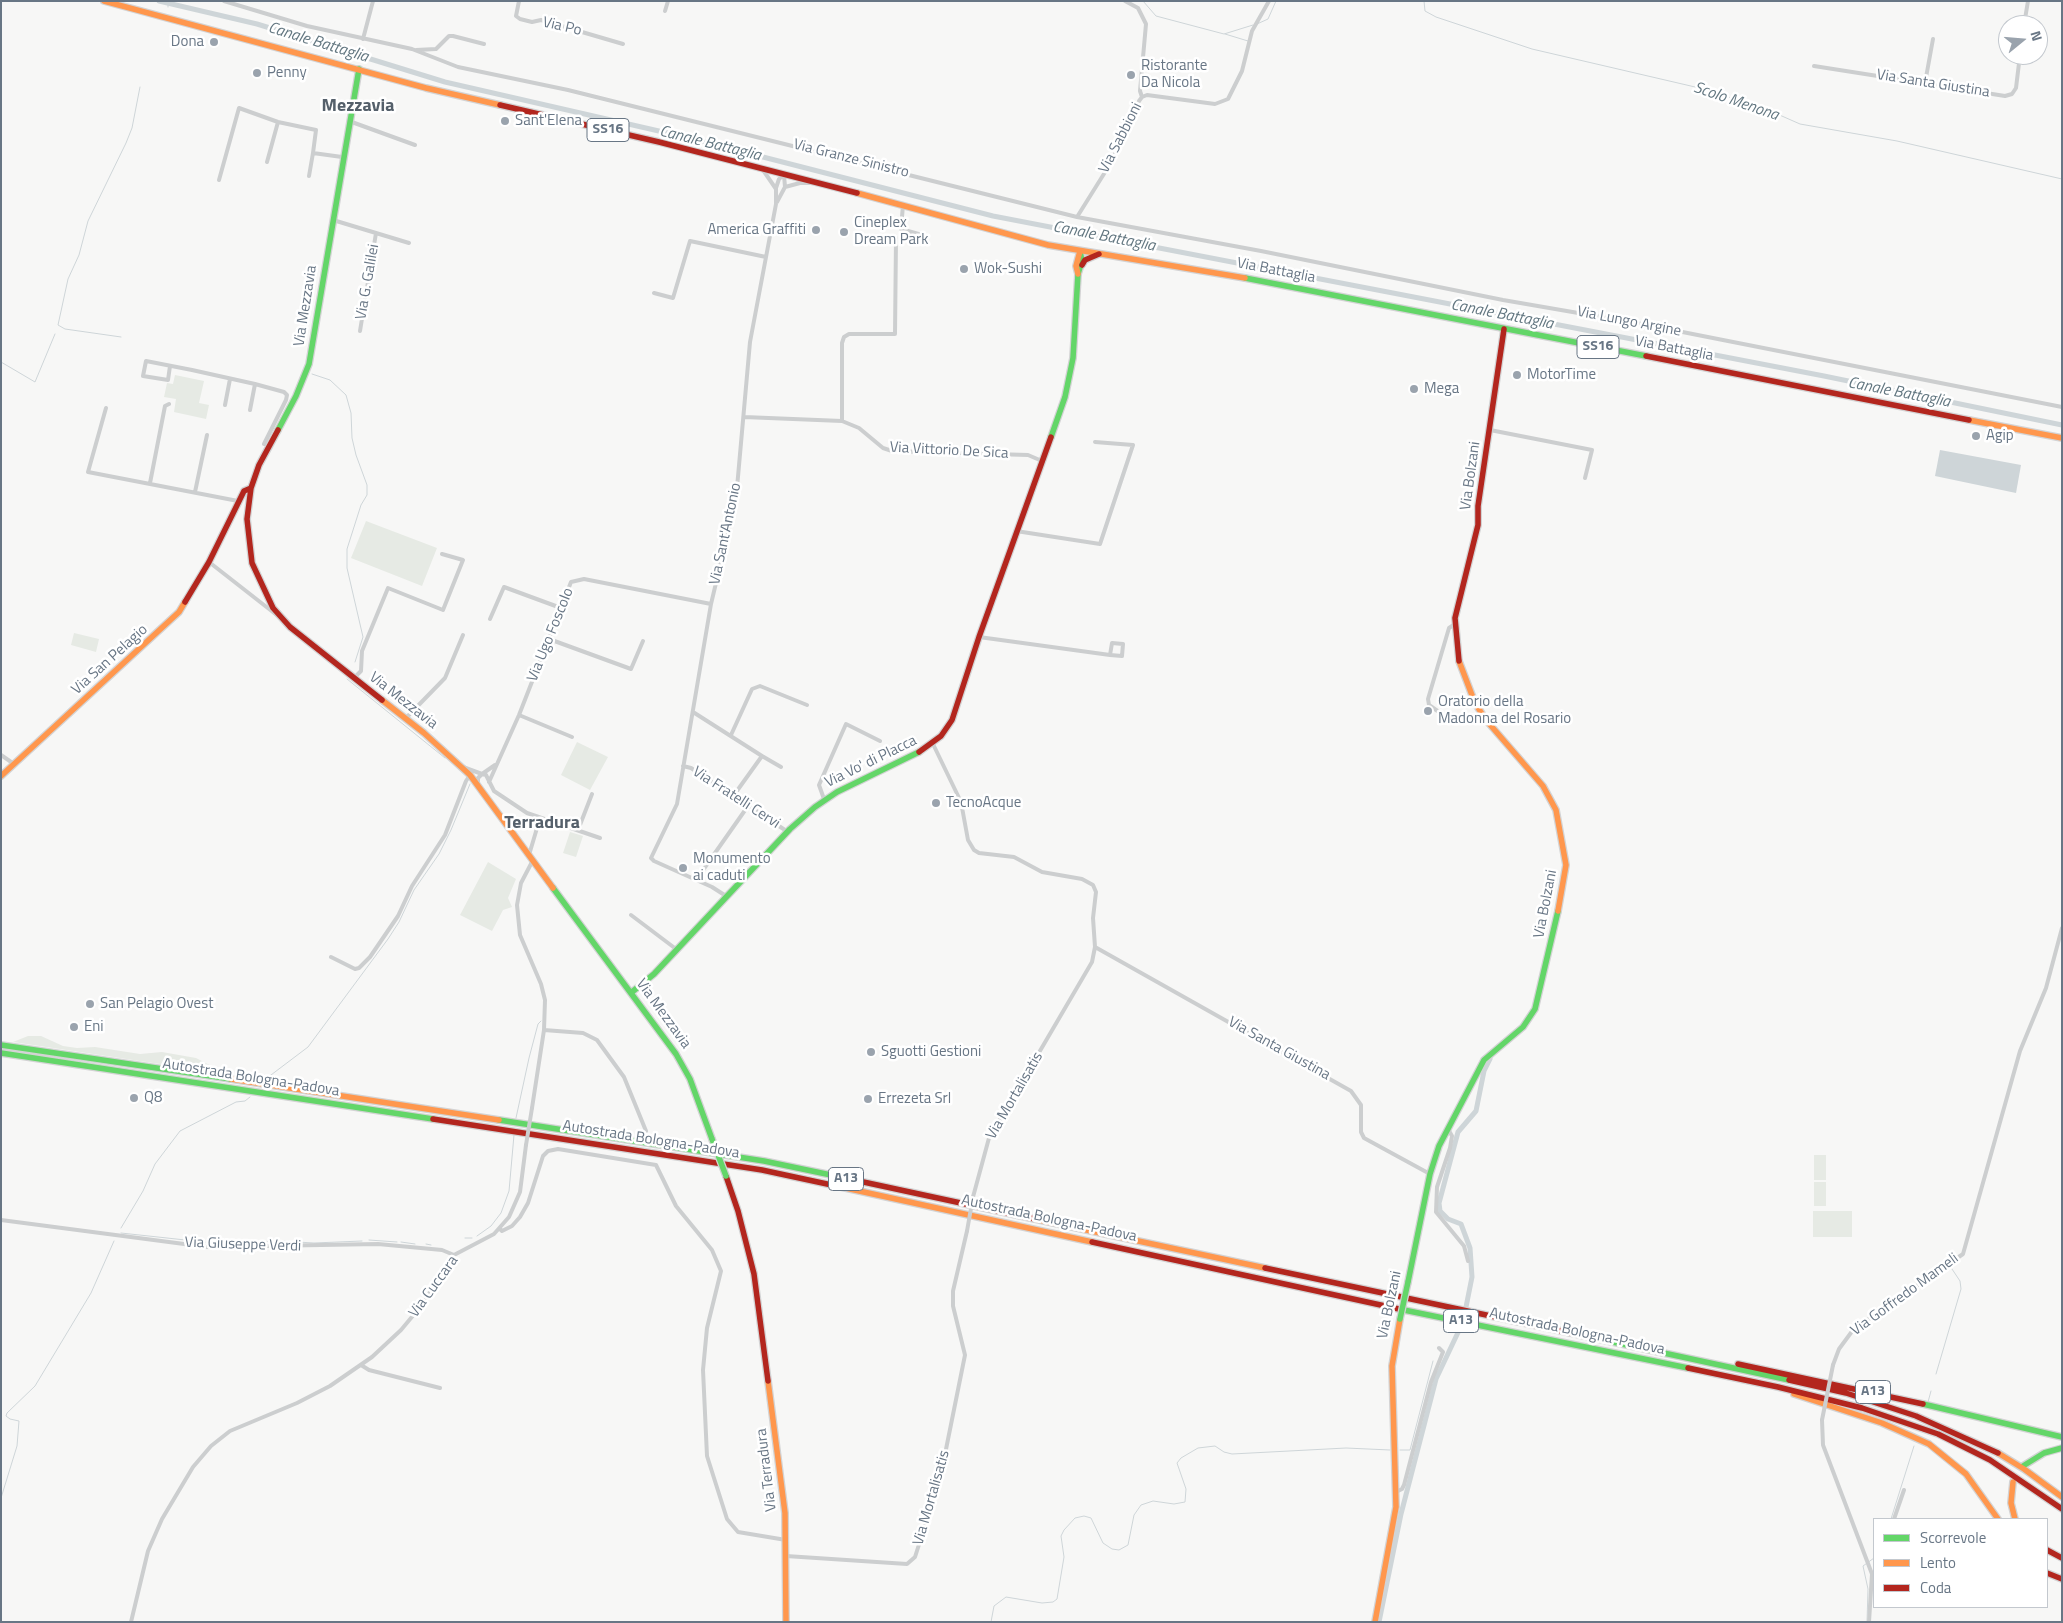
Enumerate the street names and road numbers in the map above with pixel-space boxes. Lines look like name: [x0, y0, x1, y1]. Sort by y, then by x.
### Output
street label: Via Po: [541, 14, 583, 40]
street label: Via Santa Giustina: [1875, 66, 1991, 102]
street label: Via Sabbioni: [1096, 100, 1146, 176]
road number: SS16: [587, 118, 629, 142]
street label: Via Granze Sinistro: [791, 136, 911, 182]
street label: Via G. Galilei: [352, 243, 384, 321]
street label: Via Battaglia: [1235, 255, 1317, 287]
street label: Via Mezzavia: [291, 264, 321, 348]
street label: Via Lungo Argine: [1575, 303, 1683, 341]
street label: Via Battaglia: [1633, 333, 1715, 365]
road number: SS16: [1577, 336, 1619, 358]
street label: Via Vittorio De Sica: [889, 439, 1009, 463]
street label: Via Bolzani: [1457, 441, 1485, 511]
street label: Via Sant'Antonio: [706, 481, 746, 587]
street label: Via Ugo Foscolo: [524, 585, 578, 685]
street label: Via San Pelagio: [68, 621, 152, 699]
street label: Via Mezzavia: [365, 669, 441, 733]
street label: Via Vo' di Placca: [822, 732, 920, 792]
street label: Via Fratelli Cervi: [689, 763, 783, 833]
street label: Via Bolzani: [1531, 868, 1561, 940]
street label: Via Mezzavia: [632, 976, 694, 1052]
street label: Via Santa Giustina: [1225, 1013, 1333, 1085]
street label: Via Mortalisatis: [983, 1049, 1047, 1143]
street label: Autostrada Bologna-Padova: [161, 1055, 341, 1101]
street label: Autostrada Bologna-Padova: [561, 1117, 741, 1163]
road number: A13: [828, 1168, 864, 1190]
street label: Autostrada Bologna-Padova: [960, 1192, 1138, 1246]
street label: Via Giuseppe Verdi: [184, 1234, 302, 1256]
street label: Via Goffredo Mameli: [1848, 1250, 1962, 1340]
street label: Via Cuccara: [406, 1253, 462, 1321]
street label: Via Bolzani: [1374, 1269, 1406, 1341]
street label: Autostrada Bologna-Padova: [1488, 1305, 1666, 1359]
road number: A13: [1444, 1310, 1478, 1332]
road number: A13: [1856, 1380, 1890, 1404]
street label: Via Terradura: [753, 1427, 781, 1513]
street label: Via Mortalisatis: [910, 1448, 954, 1548]

